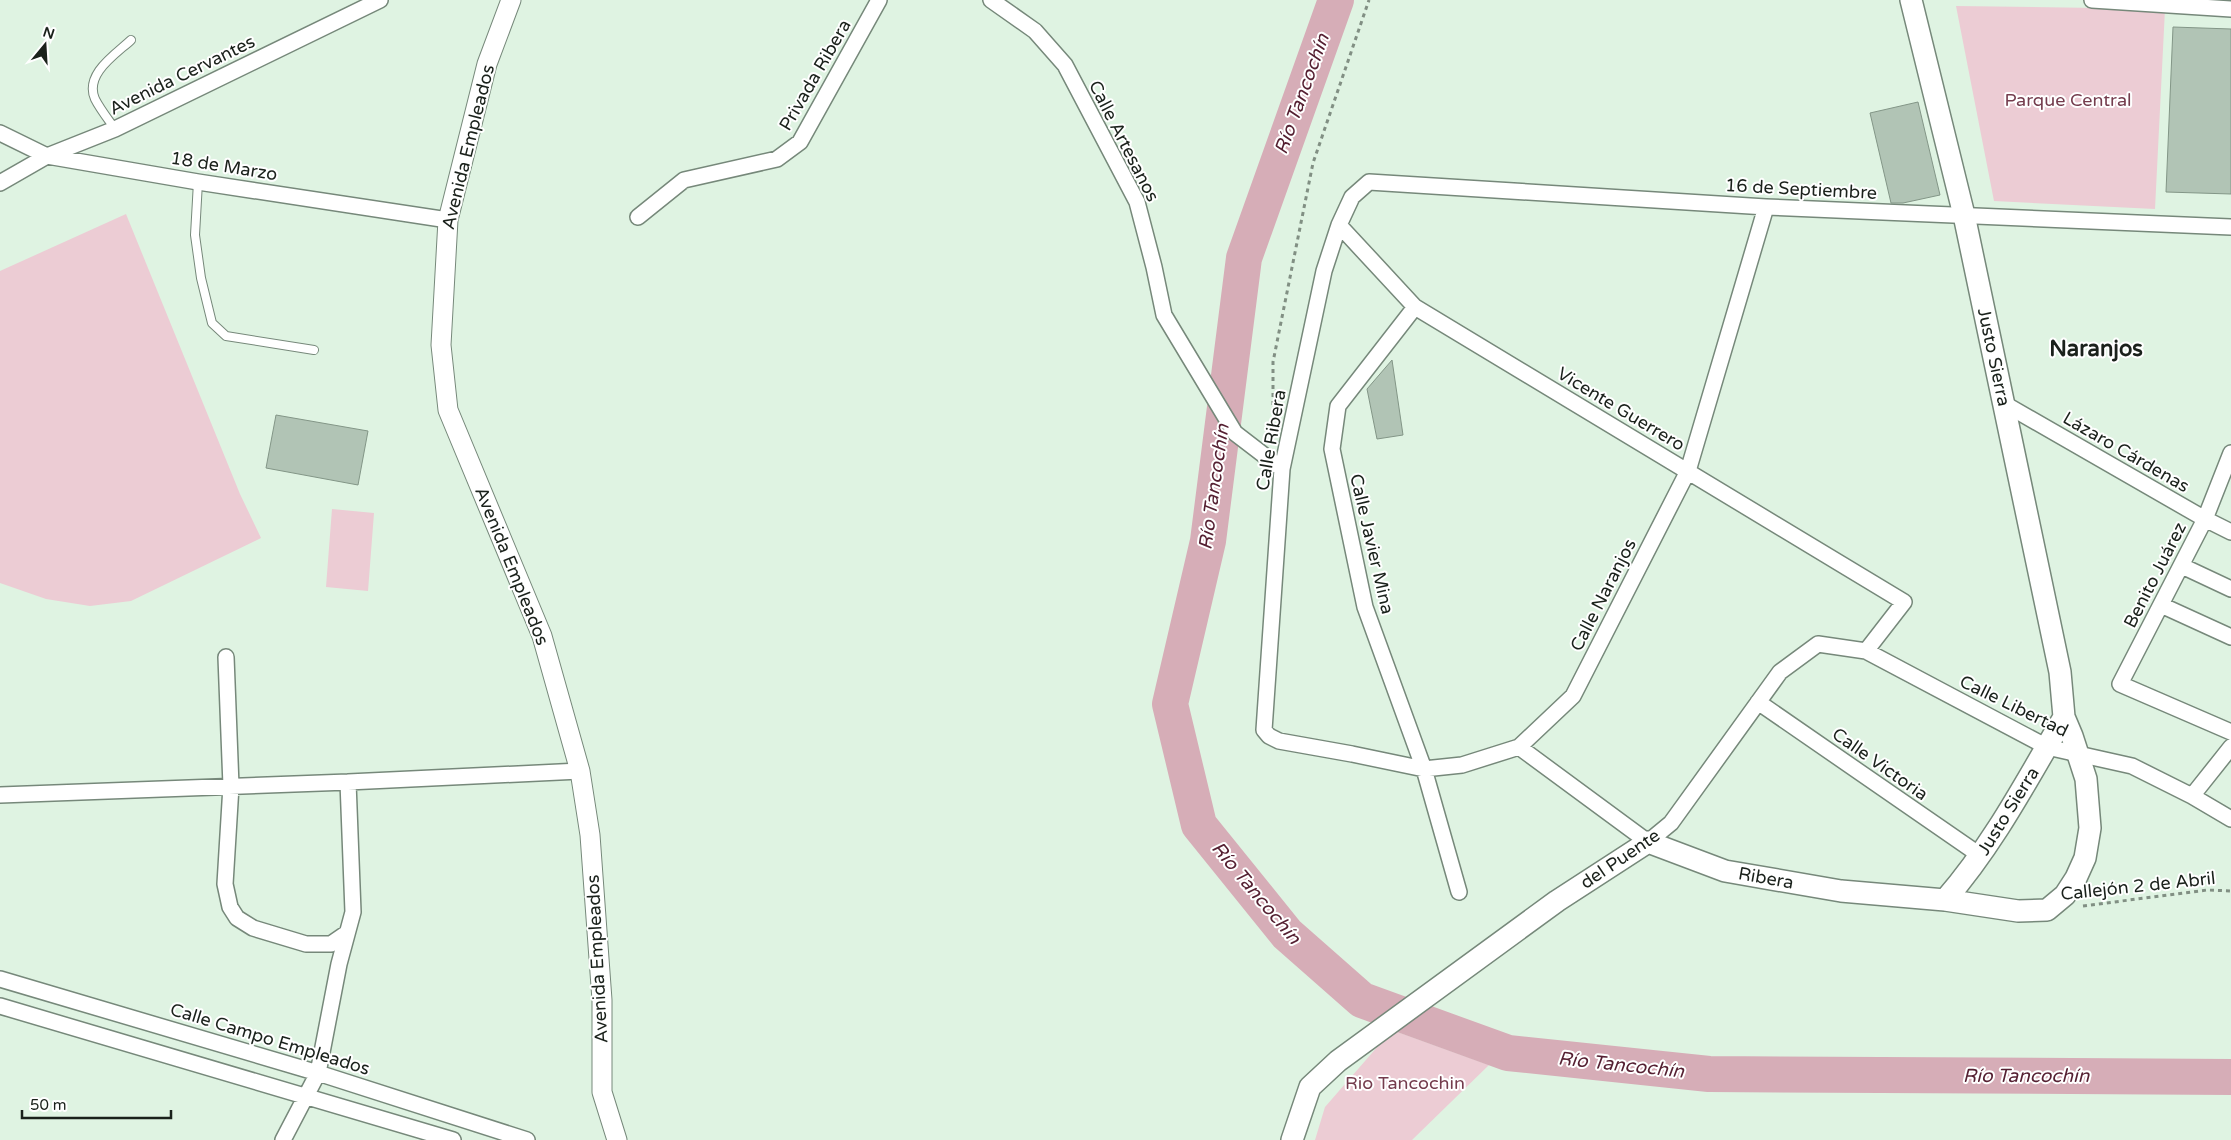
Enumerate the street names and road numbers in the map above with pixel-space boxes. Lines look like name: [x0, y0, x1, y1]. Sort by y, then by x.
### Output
street label: Privada Ribera: [774, 15, 856, 135]
street label: Avenida Cervantes: [106, 30, 258, 120]
street label: Avenida Empleados: [437, 62, 499, 232]
street label: Calle Artesanos: [1084, 77, 1164, 205]
street label: 18 de Marzo: [169, 147, 279, 185]
street label: 16 de Septiembre: [1724, 174, 1878, 204]
street label: Justo Sierra: [1973, 306, 2015, 408]
street label: Vicente Guerrero: [1553, 362, 1689, 456]
street label: Calle Ribera: [1251, 388, 1291, 492]
street label: Lázaro Cárdenas: [2059, 407, 2193, 497]
street label: Calle Javier Mina: [1345, 472, 1399, 616]
street label: Avenida Empleados: [470, 484, 554, 648]
street label: Benito Juárez: [2119, 518, 2191, 632]
street label: Calle Naranjos: [1565, 535, 1641, 655]
street label: Calle Libertad: [1956, 670, 2072, 742]
street label: Calle Victoria: [1828, 723, 1932, 805]
street label: Justo Sierra: [1972, 763, 2044, 859]
street label: del Puente: [1576, 824, 1664, 894]
street label: Ribera: [1737, 862, 1795, 894]
street label: Callejón 2 de Abril: [2059, 867, 2217, 905]
street label: Avenida Empleados: [582, 874, 612, 1044]
street label: Calle Campo Empleados: [168, 998, 372, 1080]

